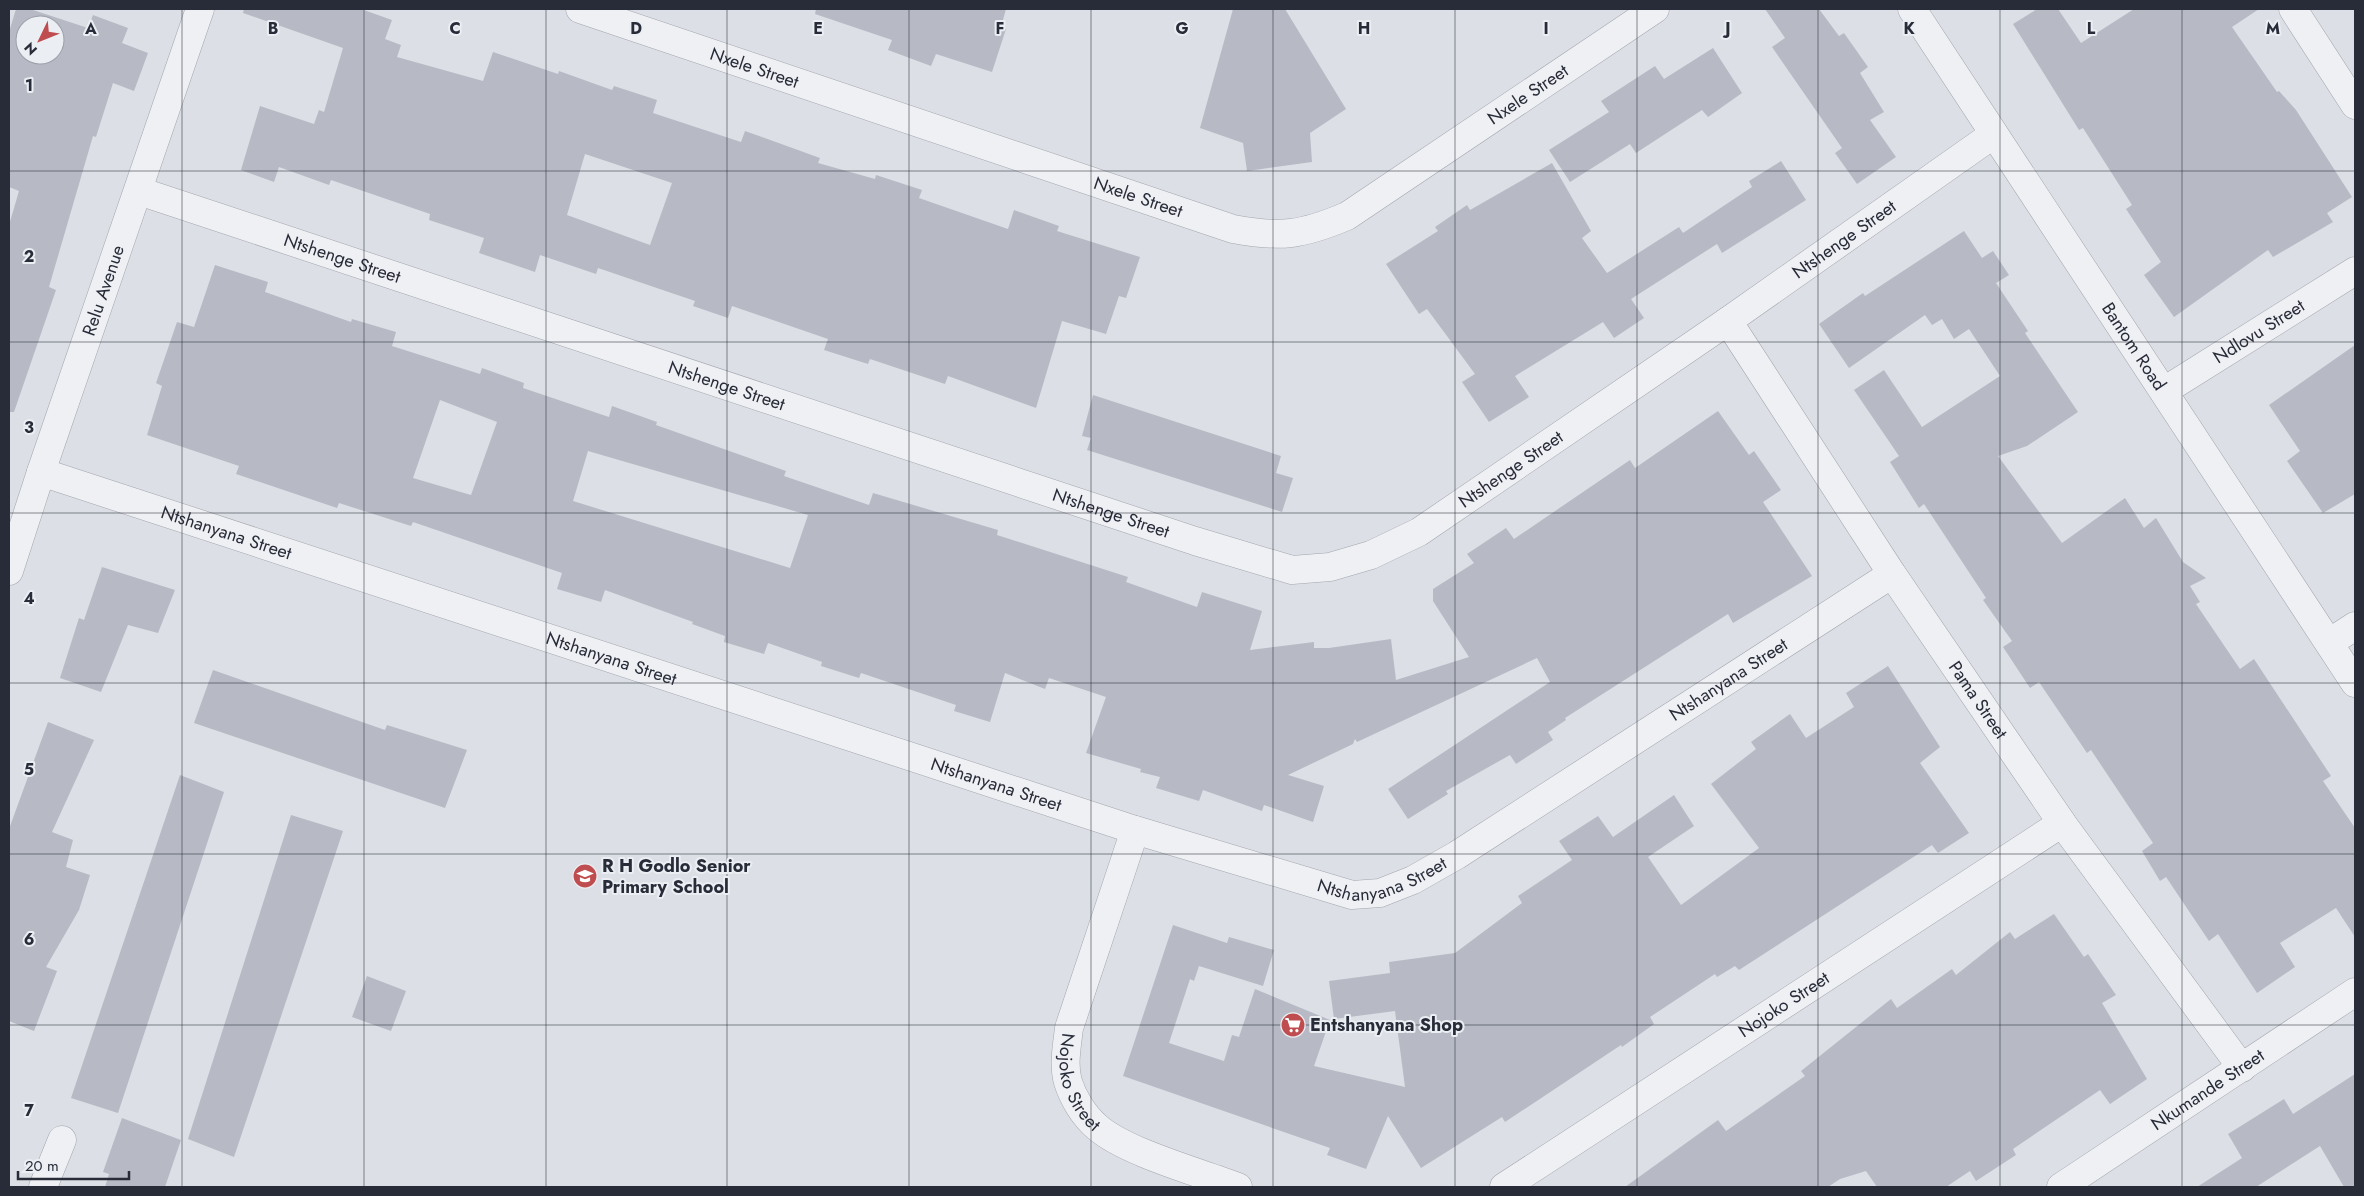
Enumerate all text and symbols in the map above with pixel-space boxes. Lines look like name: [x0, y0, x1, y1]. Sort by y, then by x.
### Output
north arrow: [15, 15, 65, 65]
text: A: [84, 17, 97, 40]
text: B: [268, 17, 278, 40]
text: C: [449, 17, 461, 40]
text: D: [630, 17, 642, 40]
text: E: [813, 17, 823, 40]
text: F: [996, 17, 1004, 40]
text: G: [1175, 17, 1189, 40]
text: H: [1358, 17, 1370, 40]
text: I: [1543, 17, 1549, 40]
text: J: [1722, 17, 1731, 40]
text: K: [1903, 17, 1915, 40]
text: L: [2087, 17, 2096, 40]
text: M: [2266, 17, 2280, 40]
text: N: [19, 38, 42, 60]
street label: Nxele Street: [706, 41, 803, 95]
street label: Nxele Street: [1482, 58, 1574, 131]
text: 1: [25, 74, 33, 97]
street label: Nxele Street: [1090, 170, 1187, 224]
street label: Ntshenge Street: [1787, 193, 1902, 285]
street label: Ntshenge Street: [280, 227, 405, 290]
street label: Relu Avenue: [76, 242, 131, 339]
text: 2: [24, 245, 34, 268]
street label: Ndlovu Street: [2208, 292, 2310, 370]
street label: Bantom Road: [2095, 297, 2172, 396]
street label: Ntshenge Street: [665, 354, 789, 417]
text: 3: [24, 416, 34, 439]
street label: Ntshenge Street: [1453, 424, 1569, 514]
street label: Ntshenge Street: [1049, 482, 1173, 545]
street label: Ntshanyana Street: [158, 499, 296, 566]
text: 4: [23, 587, 35, 610]
street label: Ntshanyana Street: [542, 625, 681, 692]
street label: Ntshanyana Street: [1664, 631, 1793, 727]
street label: Pama Street: [1942, 656, 2014, 745]
street label: Ntshanyana Street: [927, 751, 1066, 818]
text: 5: [24, 758, 34, 781]
street label: Ntshanyana Street: [1314, 850, 1452, 908]
place label: R H Godlo Senior Primary School: [602, 853, 751, 900]
school or university icon: R H Godlo Senior Primary School: [572, 863, 598, 889]
text: 6: [24, 928, 34, 951]
street label: Nojoko Street: [1733, 965, 1835, 1044]
supermarket icon: Entshanyana Shop: [1280, 1012, 1306, 1038]
place label: Entshanyana Shop: [1310, 1012, 1463, 1038]
street label: Nojoko Street: [1052, 1032, 1107, 1138]
street label: Nkumande Street: [2146, 1042, 2270, 1137]
text: 7: [24, 1099, 34, 1122]
scale bar: [18, 1148, 129, 1180]
text: 20 m: [25, 1155, 59, 1177]

